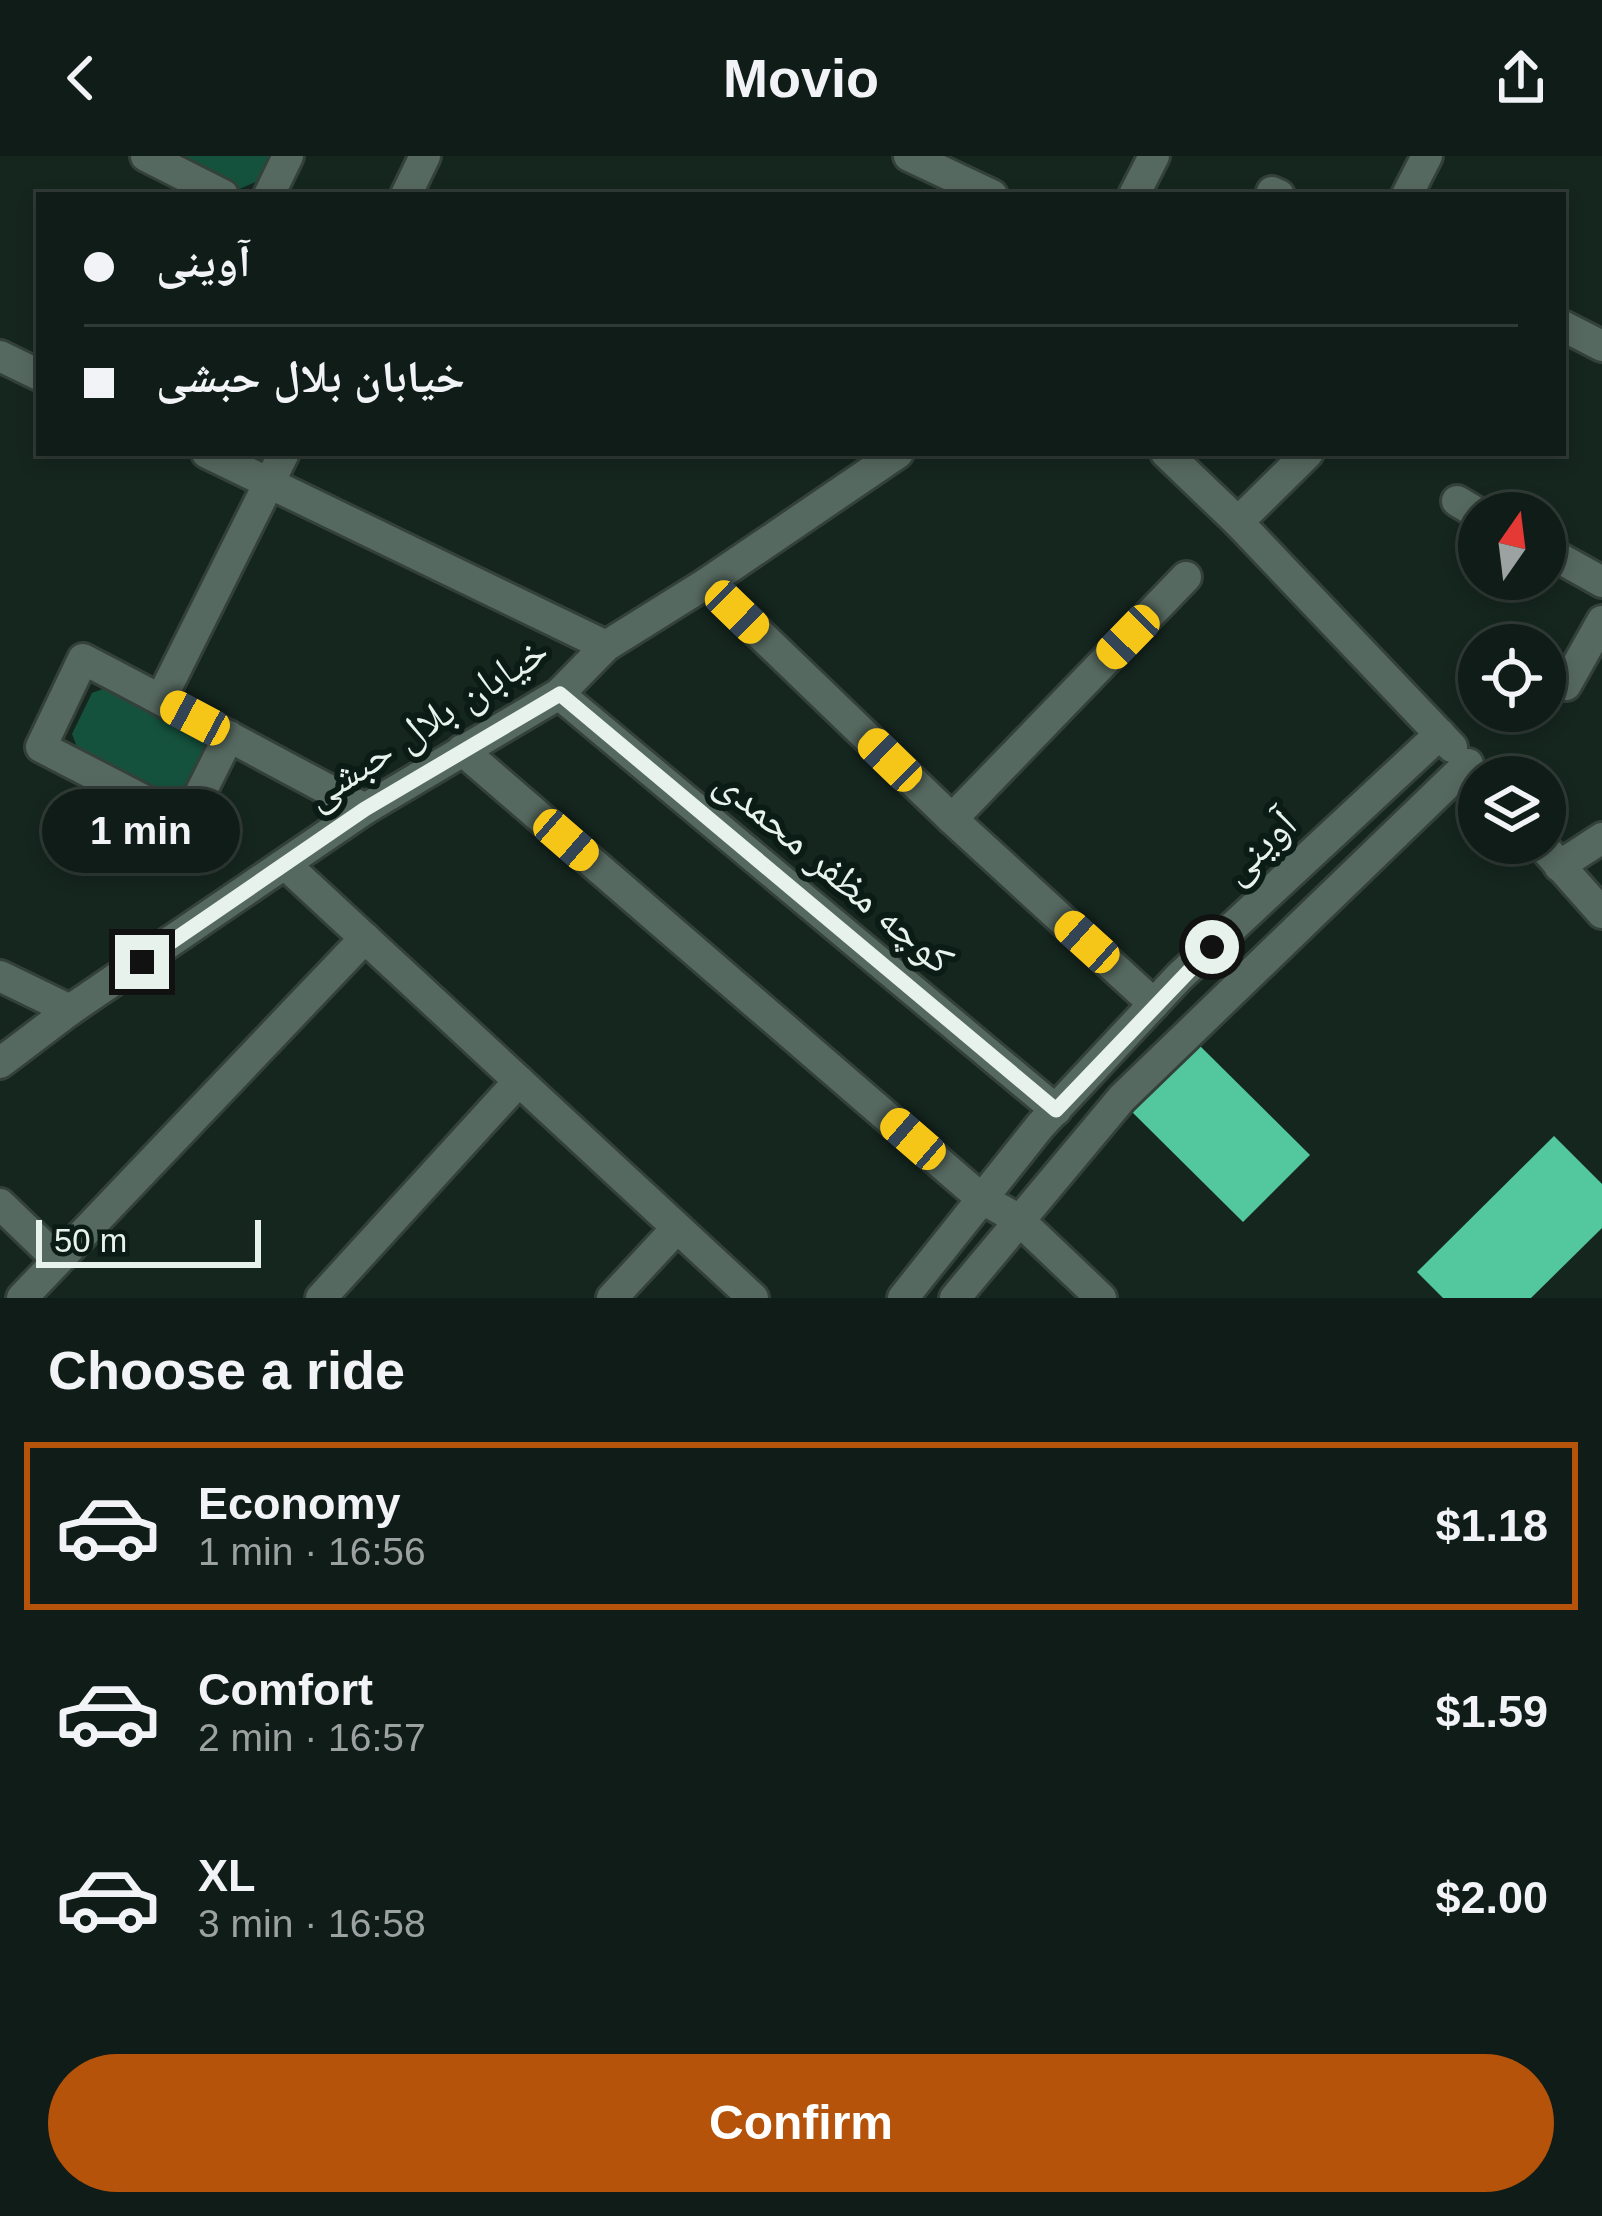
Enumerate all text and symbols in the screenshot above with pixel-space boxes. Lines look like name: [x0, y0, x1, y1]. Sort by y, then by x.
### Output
icon: back: [48, 45, 114, 111]
icon: share: [1488, 45, 1554, 111]
text: Movio: [723, 48, 879, 108]
text: آوینی: [156, 236, 251, 287]
text: خیابان بلال حبشی: [156, 351, 465, 402]
north arrow: [1458, 492, 1566, 600]
map controls: [1458, 492, 1566, 864]
car: [699, 574, 775, 650]
car: [1090, 599, 1166, 675]
button: locate: [1458, 624, 1566, 732]
street label: خیابان بلال حبشی: [296, 626, 557, 820]
car: [155, 685, 235, 751]
car: [852, 722, 928, 798]
button: layers: [1458, 756, 1566, 864]
street label: کوچه مظفر محمدی: [706, 757, 963, 984]
callout: 1 min: [43, 788, 241, 872]
street label: آوینی: [1211, 799, 1308, 894]
car: [527, 803, 605, 877]
text: 1 min: [90, 809, 192, 852]
car: [1048, 905, 1126, 979]
route start: [1185, 920, 1239, 974]
route end: [115, 935, 169, 989]
car: [874, 1102, 952, 1176]
scale bar: [36, 1214, 261, 1267]
text: 50 m: [54, 1222, 127, 1259]
text: Choose a ride: [48, 1340, 405, 1400]
icon: car: [54, 1472, 162, 1580]
text: Economy: [198, 1478, 401, 1529]
text: $1.18: [1435, 1500, 1548, 1551]
text: 1 min · 16:56: [198, 1530, 426, 1573]
icon: car: [54, 1658, 162, 1766]
text: Comfort: [198, 1664, 373, 1715]
text: $1.59: [1435, 1686, 1548, 1737]
text: 2 min · 16:57: [198, 1716, 426, 1759]
icon: car: [54, 1844, 162, 1952]
text: XL: [198, 1850, 256, 1901]
text: $2.00: [1435, 1872, 1548, 1923]
text: 3 min · 16:58: [198, 1902, 426, 1945]
button: Confirm: [48, 2054, 1554, 2192]

